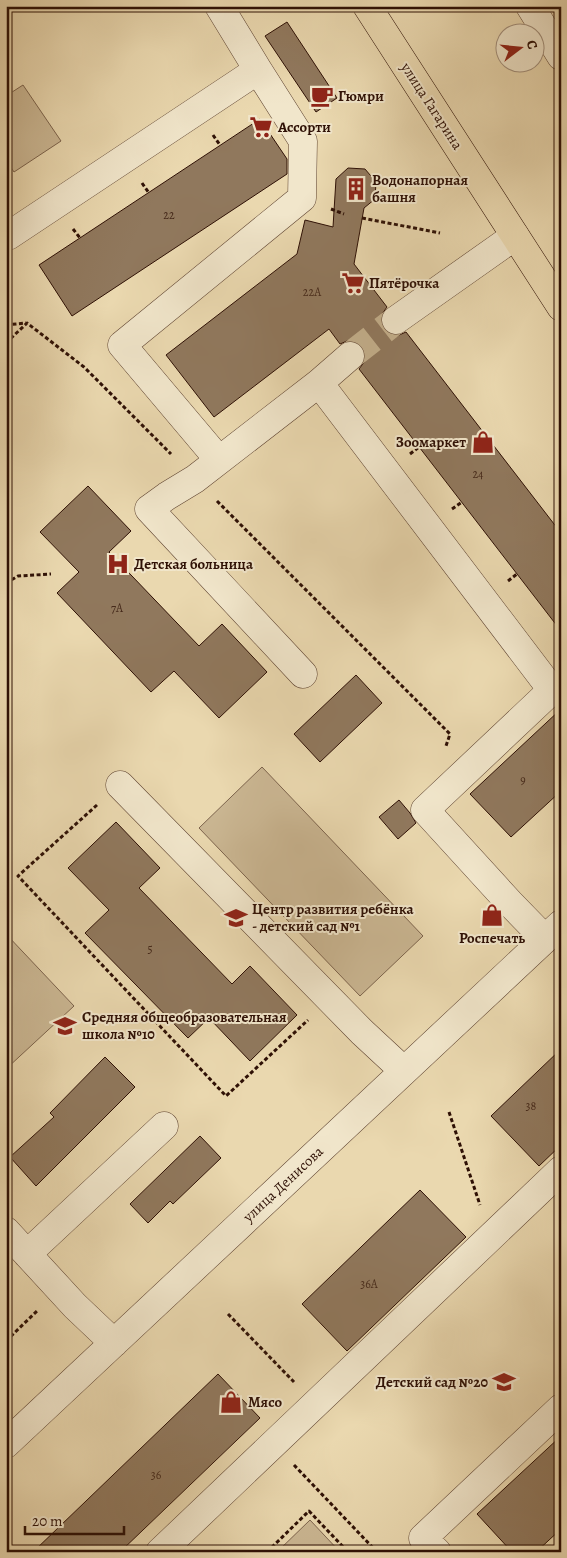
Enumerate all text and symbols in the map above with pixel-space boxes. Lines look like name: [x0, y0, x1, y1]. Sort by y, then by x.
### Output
north arrow: [494, 22, 544, 72]
text: С: [522, 38, 542, 52]
street label: улица Гагарина: [396, 58, 468, 154]
cafe icon: Гюмри: [309, 83, 335, 109]
place label: Гюмри: [338, 86, 384, 106]
supermarket icon: Ассорти: [248, 114, 274, 140]
place label: Ассорти: [277, 117, 331, 137]
place label: Водонапорная башня: [372, 170, 468, 207]
building icon: Водонапорная башня: [343, 176, 369, 202]
house number: 22: [163, 207, 175, 223]
supermarket icon: Пятёрочка: [340, 270, 366, 296]
place label: Пятёрочка: [369, 273, 440, 293]
house number: 22А: [303, 284, 322, 300]
shop icon: Зоомаркет: [470, 429, 496, 455]
place label: Зоомаркет: [396, 432, 466, 452]
house number: 24: [472, 466, 484, 482]
hospital icon: Детская больница: [105, 551, 131, 577]
place label: Детская больница: [134, 554, 254, 574]
house number: 7А: [111, 600, 124, 616]
house number: 9: [520, 772, 526, 788]
place label: Центр развития ребёнка - детский сад №1: [252, 899, 415, 936]
shop icon: Роспечать: [479, 902, 505, 928]
school or university icon: Центр развития ребёнка - детский сад №1: [223, 905, 249, 931]
place label: Роспечать: [459, 928, 525, 948]
house number: 5: [147, 941, 153, 957]
place label: Средняя общеобразовательная школа №10: [82, 1007, 287, 1044]
school or university icon: Средняя общеобразовательная школа №10: [52, 1013, 78, 1039]
house number: 38: [526, 1098, 537, 1114]
street label: улица Денисова: [238, 1141, 328, 1227]
house number: 36А: [360, 1276, 379, 1292]
school or university icon: Детский сад №20: [491, 1369, 517, 1395]
place label: Детский сад №20: [376, 1372, 488, 1392]
shop icon: Мясо: [218, 1389, 244, 1415]
place label: Мясо: [248, 1392, 282, 1412]
house number: 36: [151, 1467, 162, 1483]
scale bar: [25, 1503, 124, 1535]
text: 20 m: [32, 1511, 63, 1531]

